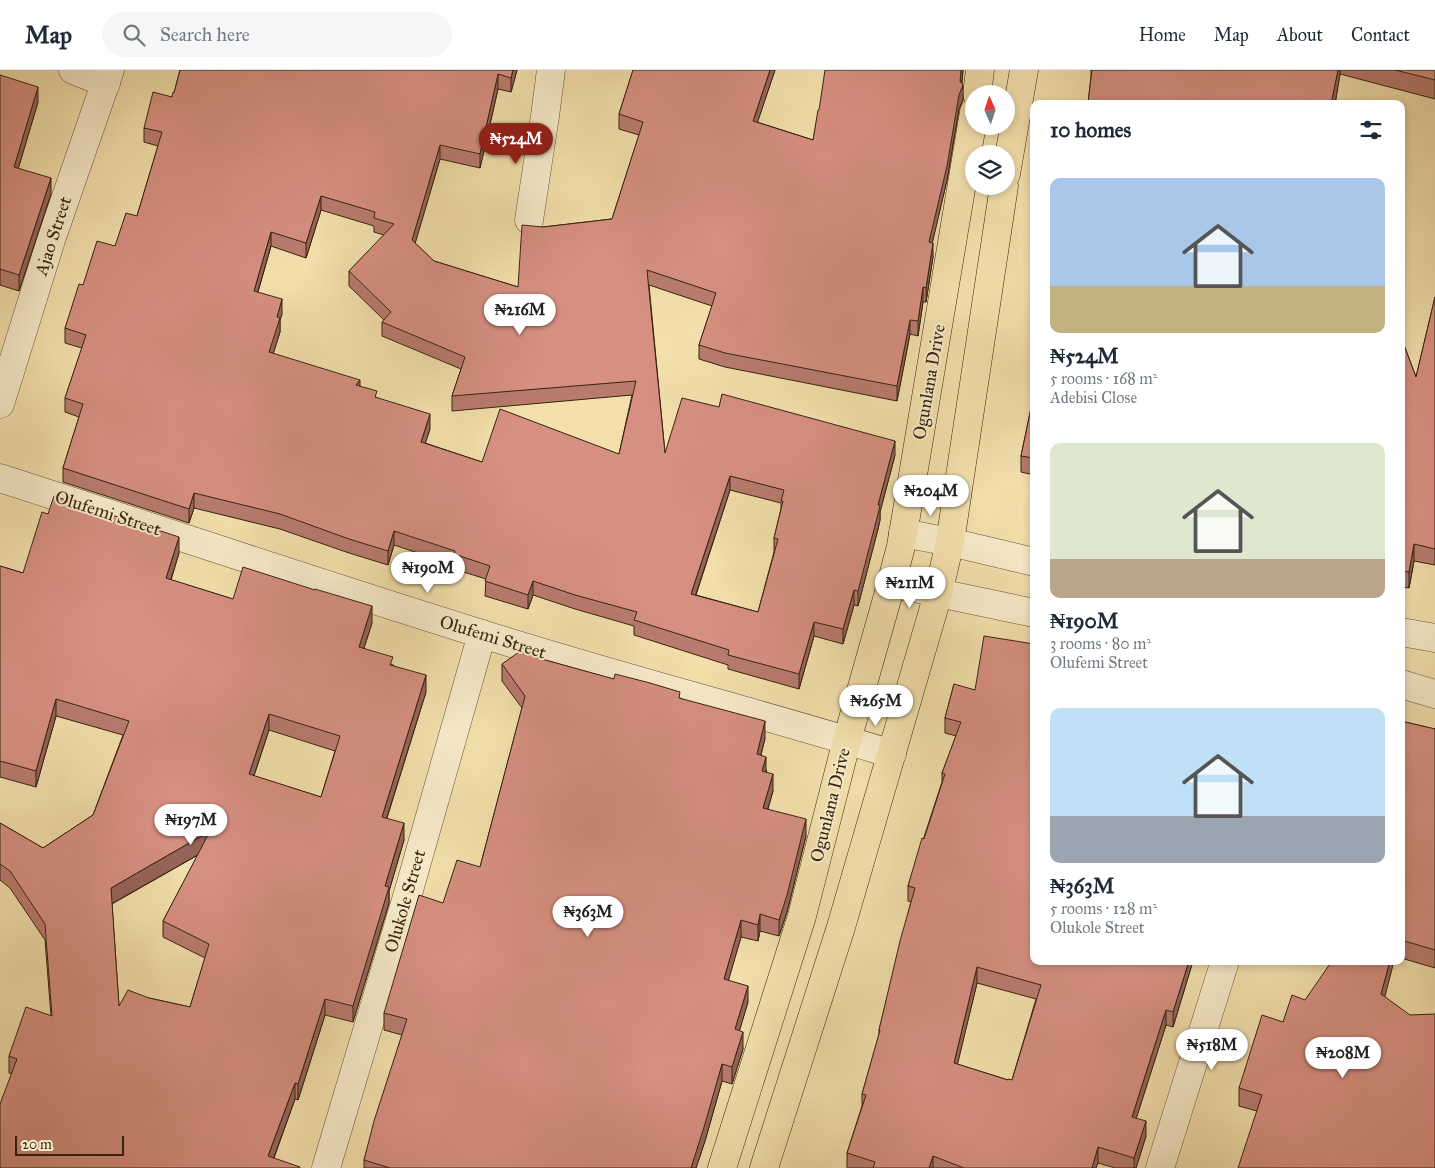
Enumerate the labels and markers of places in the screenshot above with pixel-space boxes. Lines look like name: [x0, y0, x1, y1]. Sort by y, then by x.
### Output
pin: ₦524M: [481, 122, 551, 165]
pin: ₦216M: [485, 294, 555, 336]
pin: ₦204M: [896, 474, 966, 517]
pin: ₦190M: [393, 552, 463, 594]
pin: ₦211M: [875, 566, 945, 609]
pin: ₦265M: [841, 684, 911, 727]
pin: ₦197M: [156, 804, 226, 846]
pin: ₦363M: [553, 896, 623, 938]
pin: ₦518M: [1177, 1028, 1247, 1071]
pin: ₦208M: [1308, 1036, 1378, 1079]

